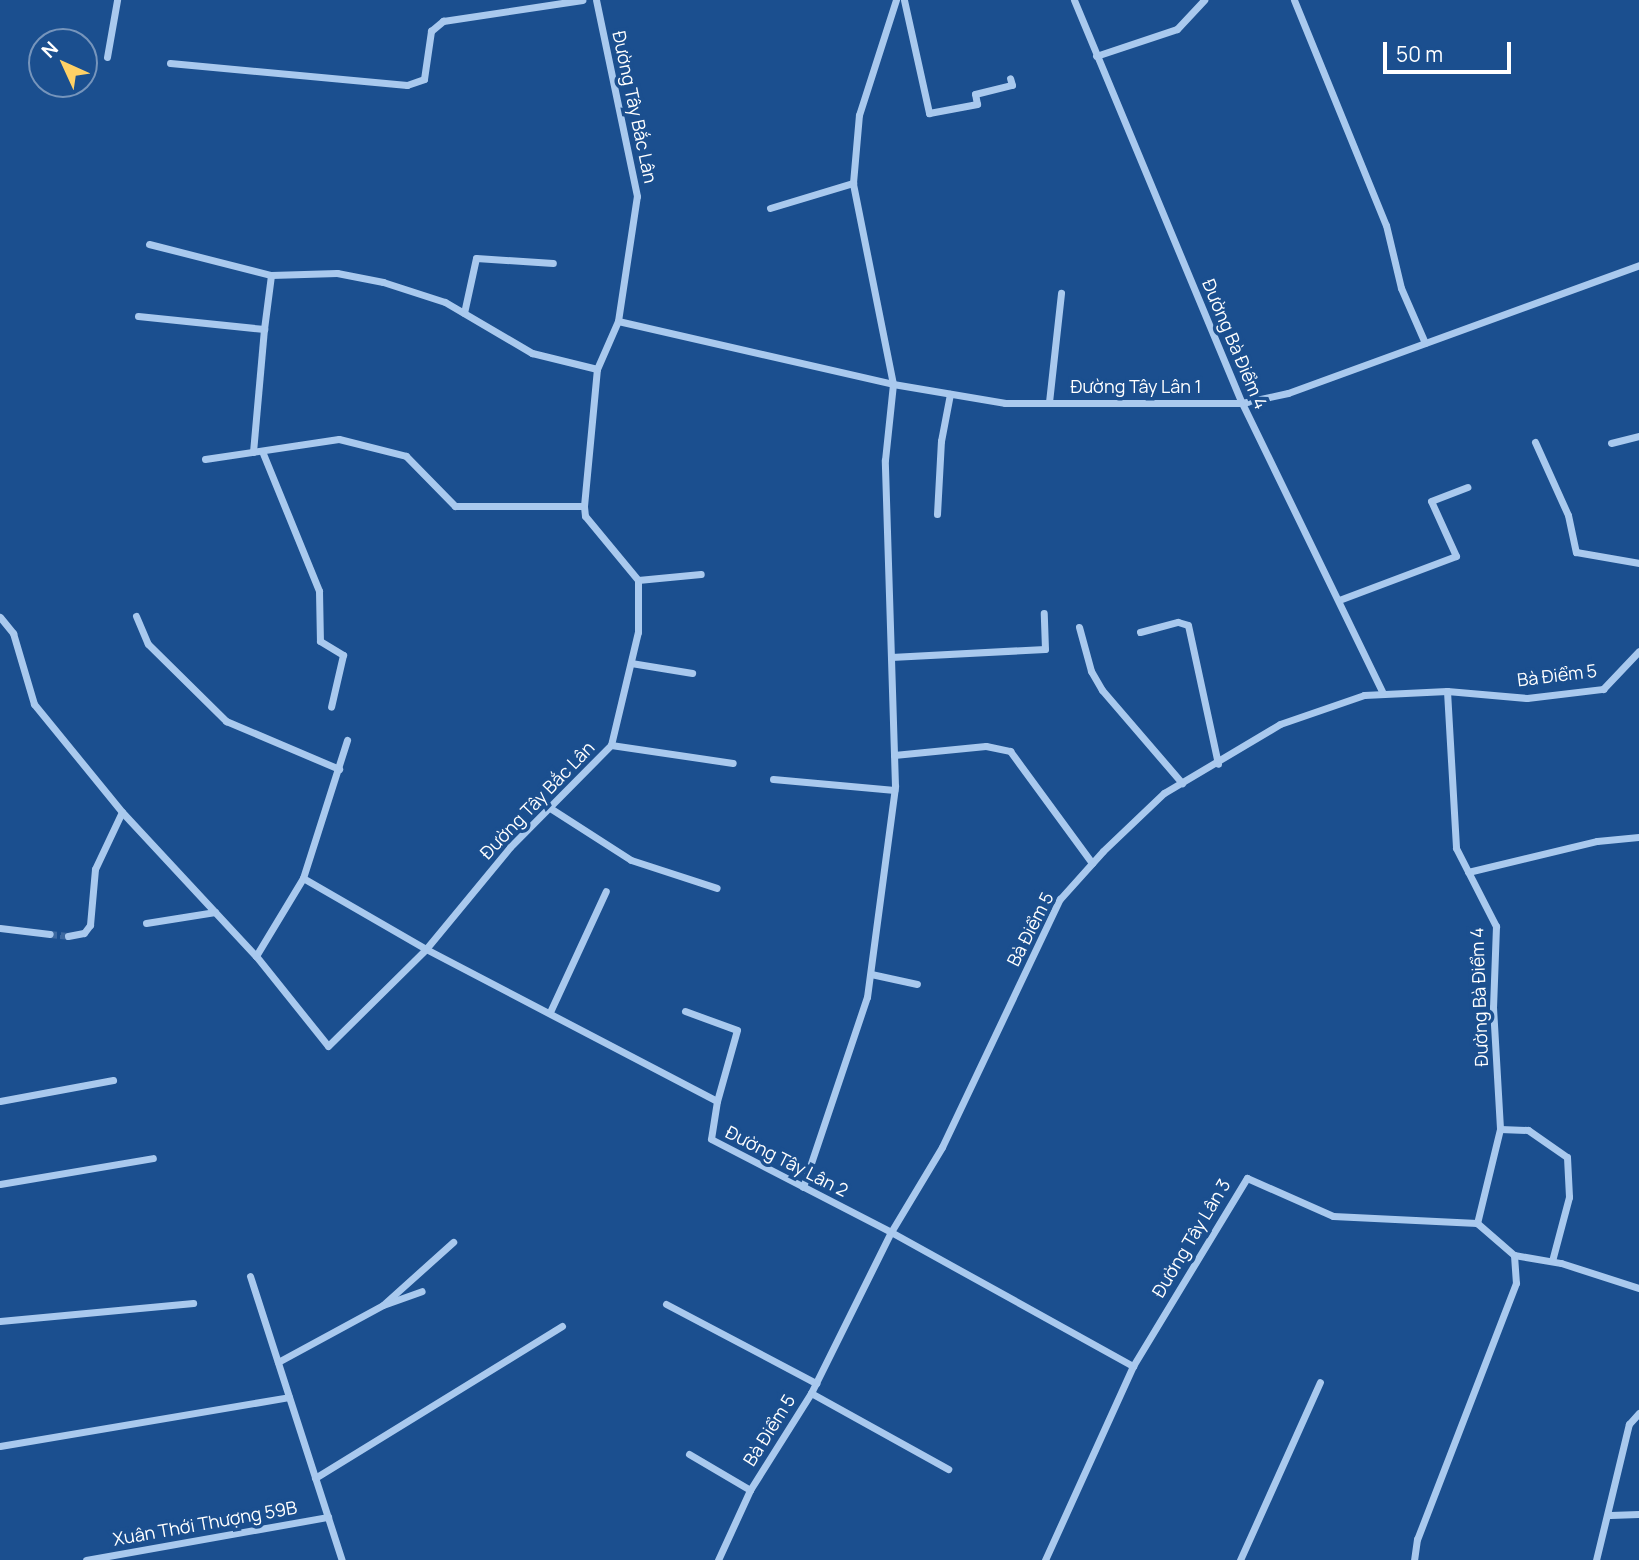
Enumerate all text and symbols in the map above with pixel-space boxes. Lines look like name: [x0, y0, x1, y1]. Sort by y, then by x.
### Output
north arrow: [28, 28, 98, 98]
scale bar: [1387, 28, 1515, 72]
street label: Đường Tây Bắc Lân: [608, 29, 662, 185]
text: N: [36, 36, 64, 64]
text: 50 m: [1396, 40, 1443, 68]
street label: Đường Bà Điểm 4: [1198, 276, 1272, 412]
street label: Đường Tây Lân 1: [1070, 375, 1202, 397]
street label: Bà Điểm 5: [1516, 659, 1598, 691]
street label: Đường Tây Bắc Lân: [475, 737, 599, 863]
street label: Bà Điểm 5: [1002, 888, 1058, 970]
street label: Đường Bà Điểm 4: [1466, 927, 1492, 1067]
street label: Đường Tây Lân 2: [722, 1121, 852, 1201]
street label: Đường Tây Lân 3: [1147, 1175, 1235, 1301]
street label: Bà Điểm 5: [739, 1390, 799, 1470]
street label: Xuân Thới Thượng 59B: [111, 1496, 299, 1550]

